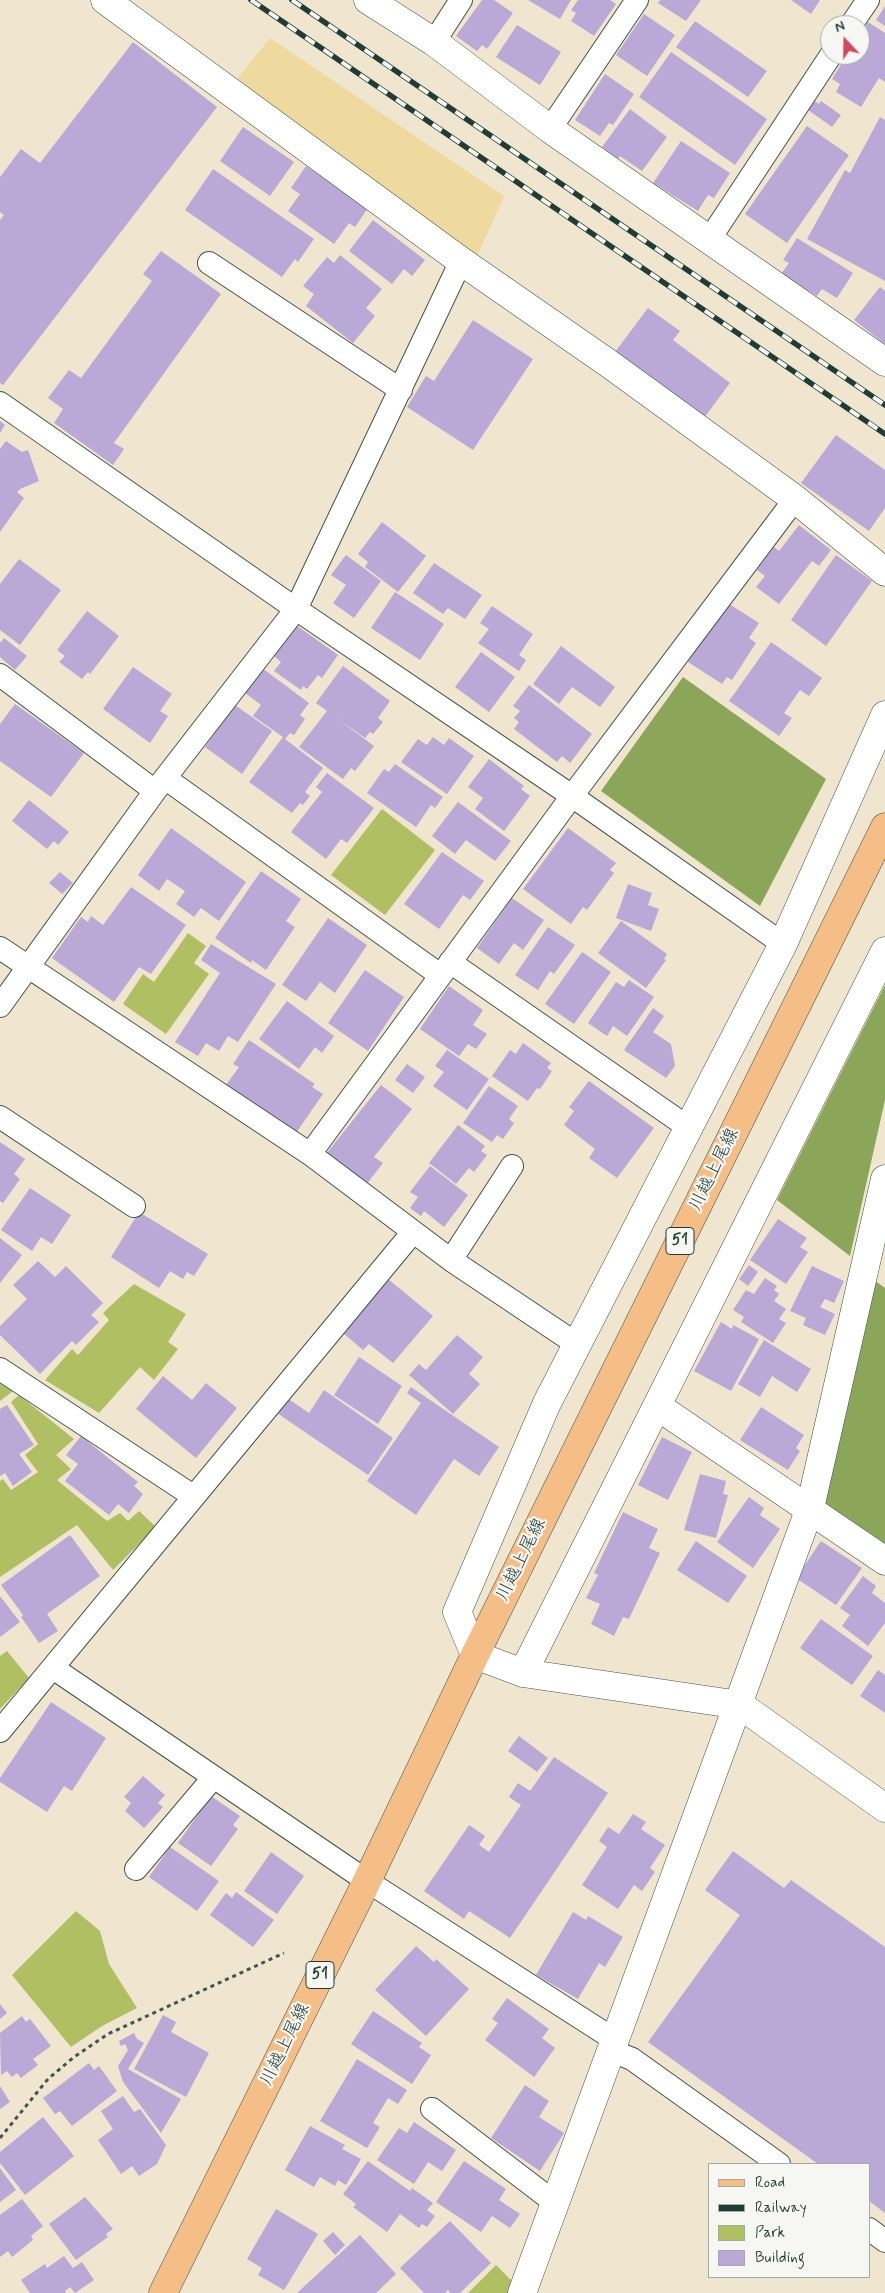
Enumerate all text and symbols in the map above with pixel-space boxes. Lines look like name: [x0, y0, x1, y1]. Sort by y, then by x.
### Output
north arrow: [820, 15, 870, 65]
text: N: [832, 17, 848, 37]
street label: 川越上尾線: [686, 1125, 744, 1215]
road number: 51: [666, 1228, 694, 1254]
street label: 川越上尾線: [493, 1515, 551, 1605]
road number: 51: [306, 1962, 334, 1988]
street label: 川越上尾線: [257, 2000, 315, 2090]
legend: [708, 2163, 870, 2278]
text: Road: [755, 2173, 785, 2193]
text: Railway: [755, 2198, 807, 2218]
text: Park: [755, 2223, 785, 2243]
text: Building: [755, 2248, 805, 2268]

